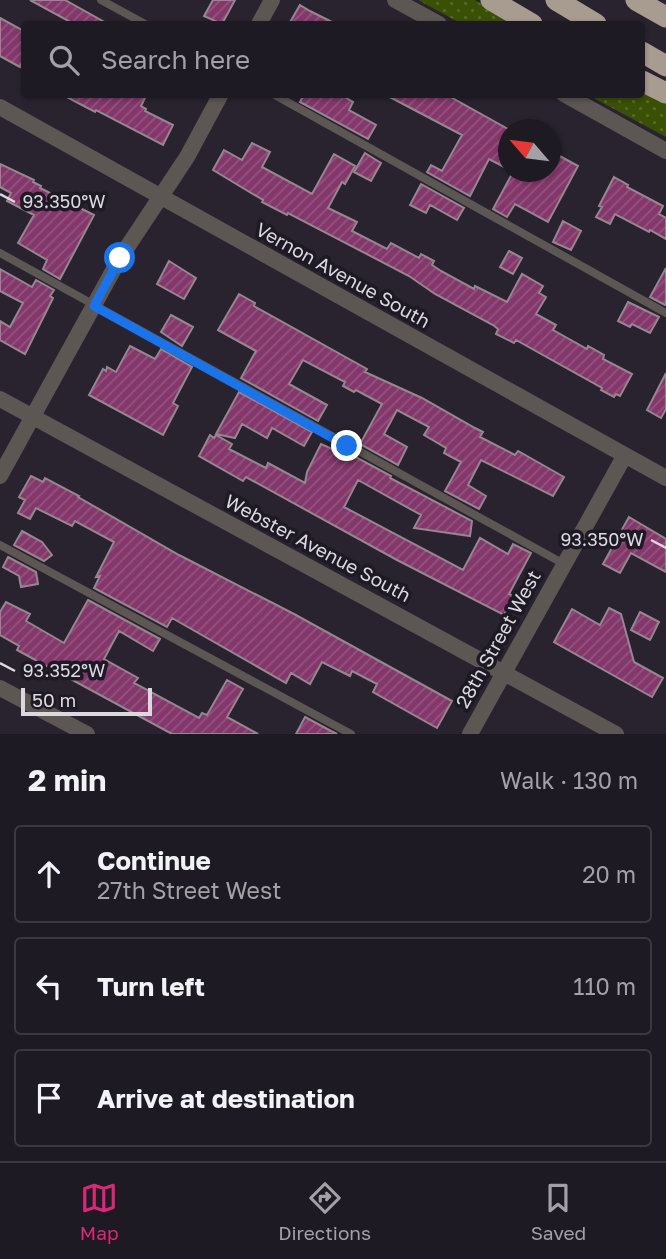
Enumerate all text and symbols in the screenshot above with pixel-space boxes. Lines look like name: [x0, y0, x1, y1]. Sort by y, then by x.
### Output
search box: [21, 21, 645, 98]
icon: search: [45, 41, 83, 79]
text: Search here: [101, 44, 250, 75]
north arrow: [498, 119, 561, 182]
text: 93.350°W: [22, 190, 106, 212]
street label: Vernon Avenue South: [252, 217, 434, 332]
route start: [104, 242, 135, 273]
route end: [331, 430, 362, 461]
street label: Webster Avenue South: [221, 489, 415, 606]
text: 93.350°W: [560, 528, 644, 550]
street label: 28th Street West: [450, 566, 545, 712]
text: 93.352°W: [23, 659, 105, 681]
scale bar: [21, 685, 152, 717]
text: 50 m: [32, 688, 76, 711]
text: 2 min: [28, 762, 106, 798]
text: Walk · 130 m: [500, 766, 638, 794]
text: Continue: [97, 845, 211, 876]
icon: ahead: [30, 855, 68, 893]
text: 20 m: [582, 860, 636, 888]
text: 27th Street West: [97, 876, 281, 904]
icon: left: [30, 967, 68, 1005]
text: Turn left: [97, 971, 205, 1002]
text: 110 m: [573, 972, 636, 1000]
icon: arrive: [30, 1079, 68, 1117]
text: Arrive at destination: [97, 1083, 355, 1114]
tab: Map: [80, 1179, 119, 1244]
tab: Directions: [278, 1179, 371, 1244]
tab: Saved: [531, 1179, 586, 1244]

